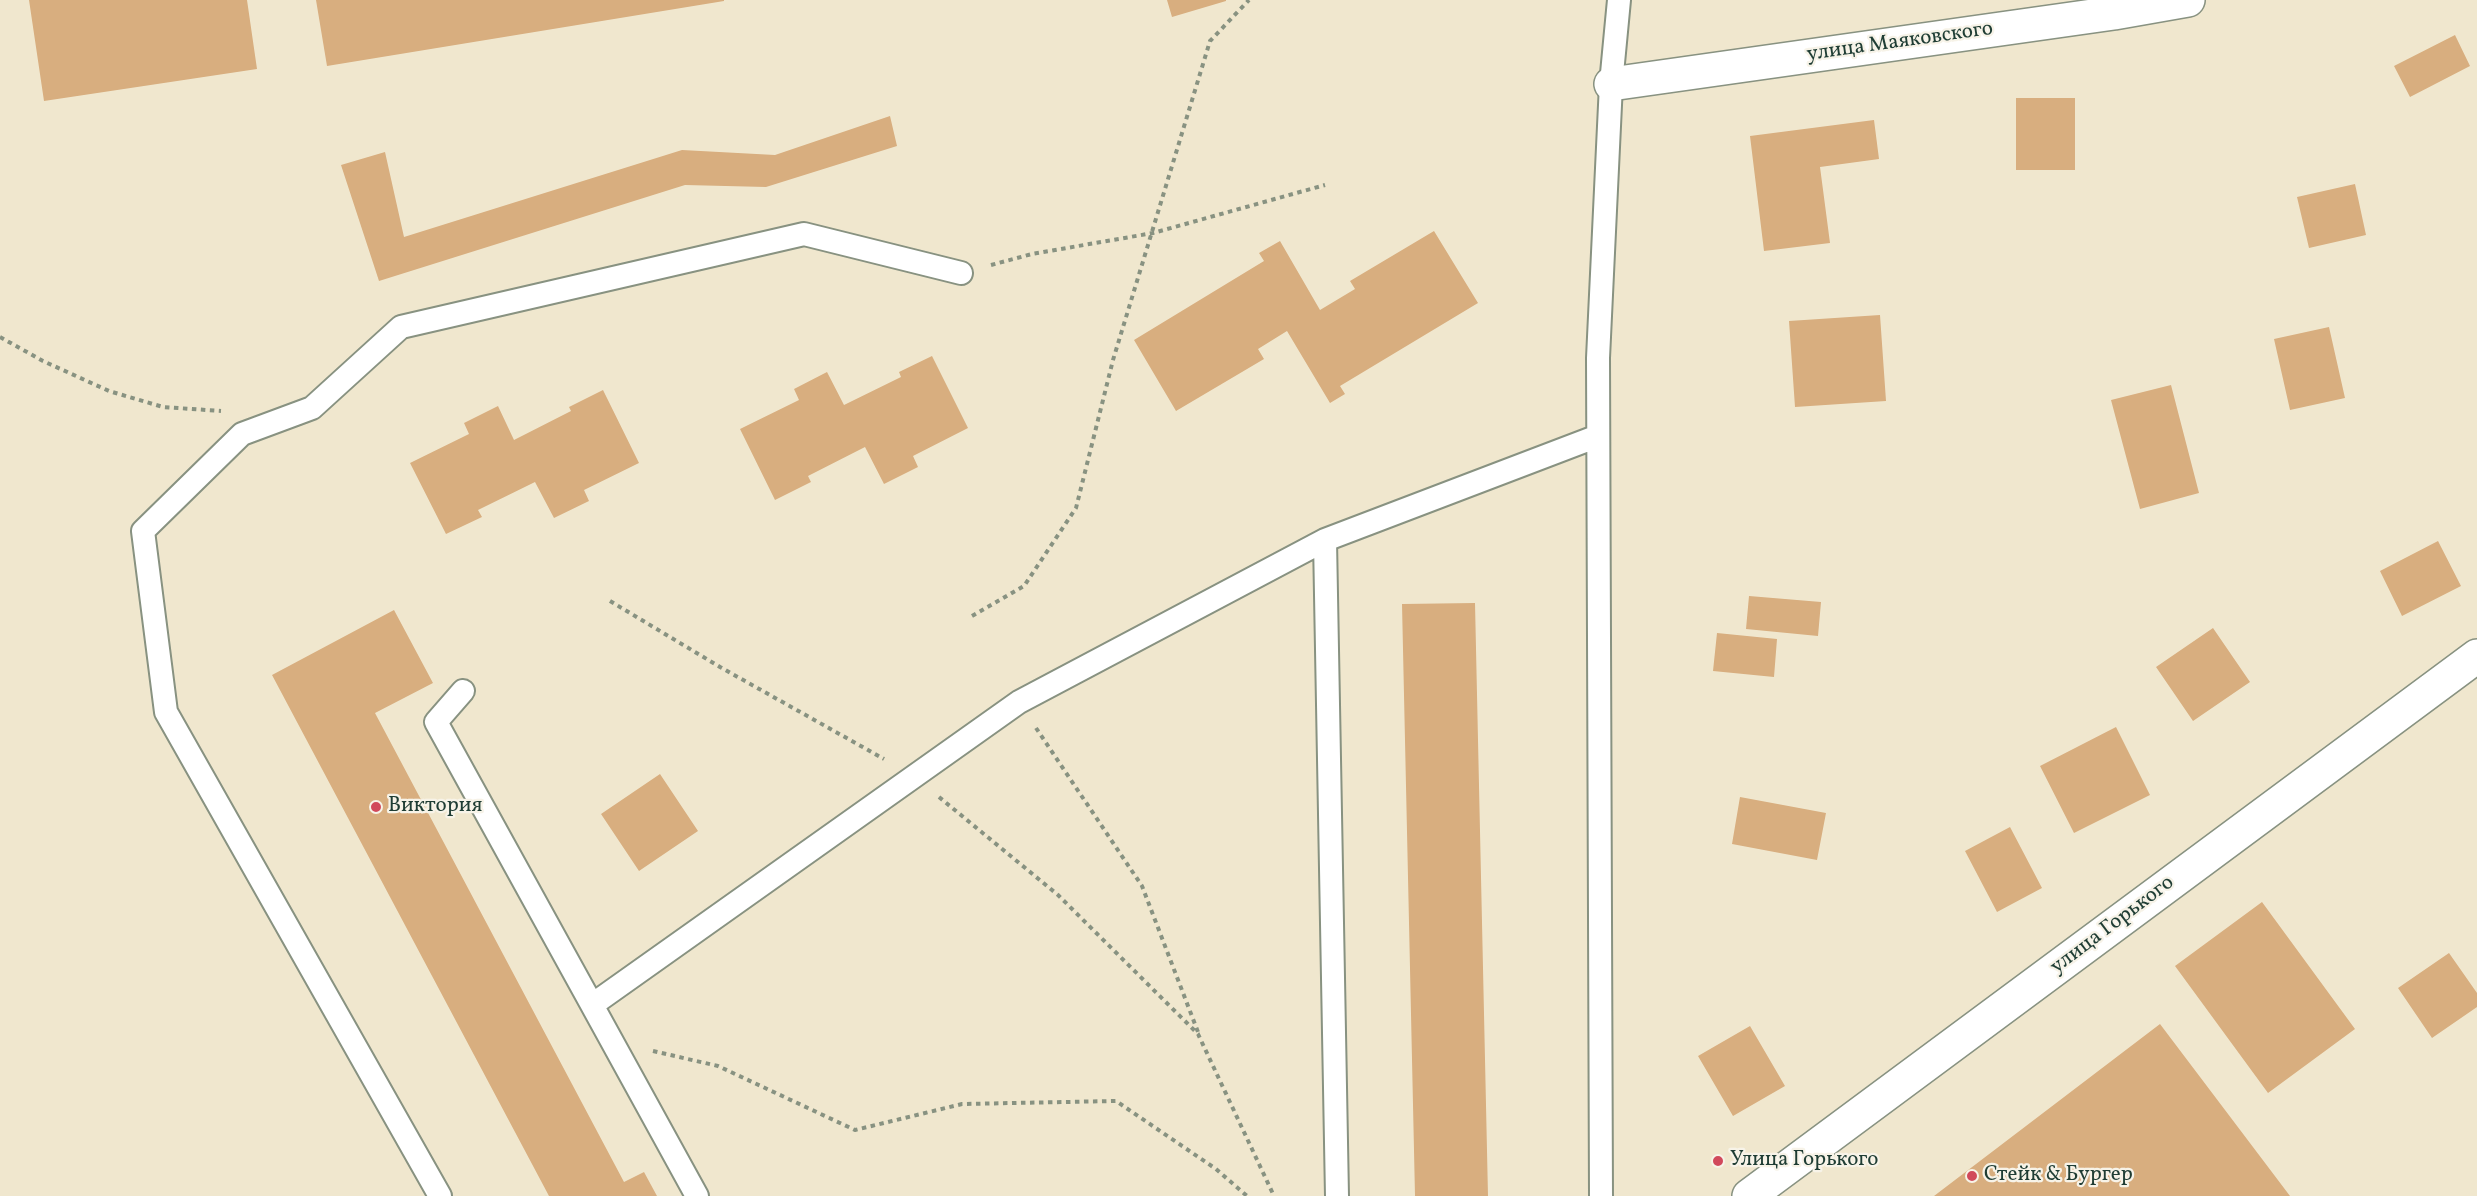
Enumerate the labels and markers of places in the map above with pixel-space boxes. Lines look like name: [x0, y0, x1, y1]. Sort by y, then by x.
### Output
place label: Виктория: [388, 794, 483, 820]
marker: Виктория: [369, 800, 383, 814]
place label: Улица Горького: [1730, 1148, 1879, 1174]
marker: Улица Горького: [1711, 1154, 1725, 1168]
place label: Стейк & Бургер: [1984, 1163, 2133, 1189]
marker: Стейк & Бургер: [1965, 1169, 1979, 1183]

